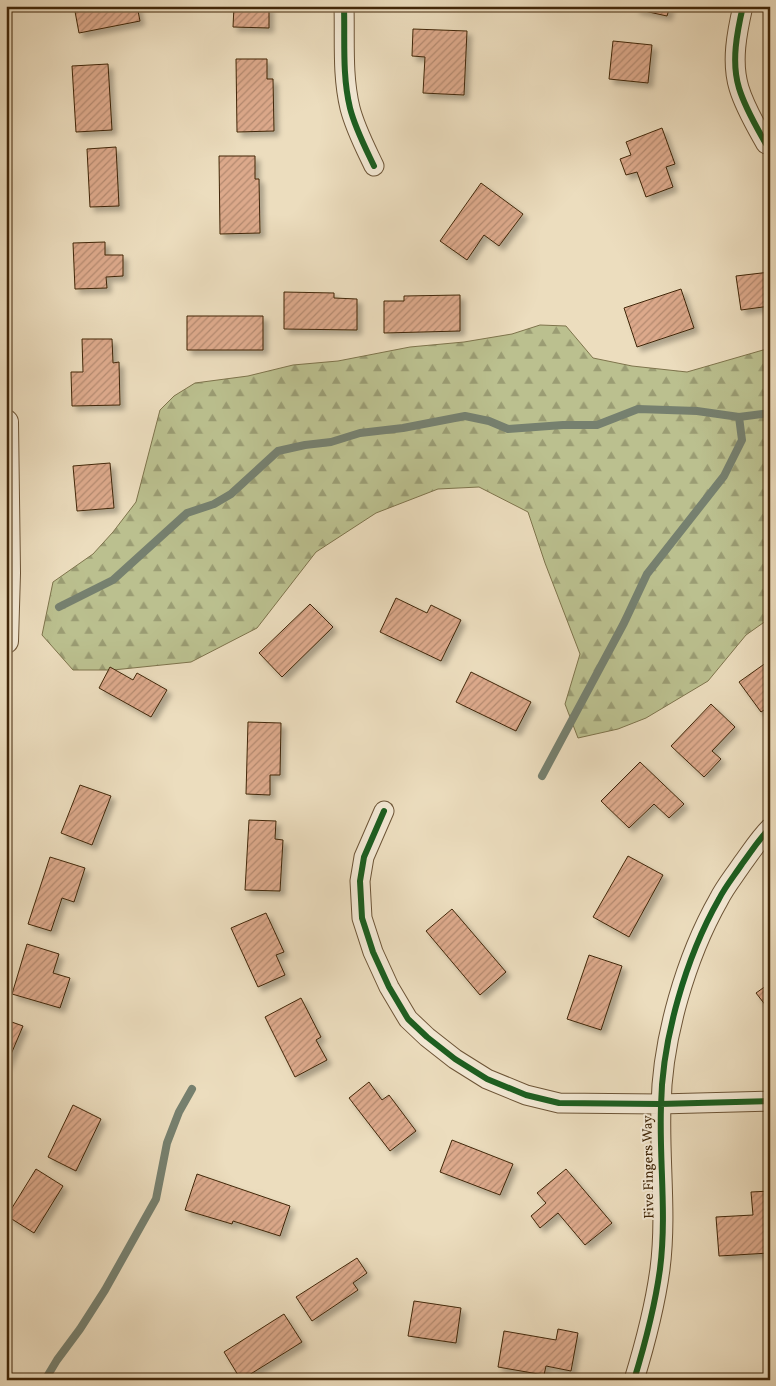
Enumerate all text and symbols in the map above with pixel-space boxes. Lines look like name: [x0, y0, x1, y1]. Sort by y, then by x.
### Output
street label: Five Fingers Way: [639, 1115, 659, 1219]

